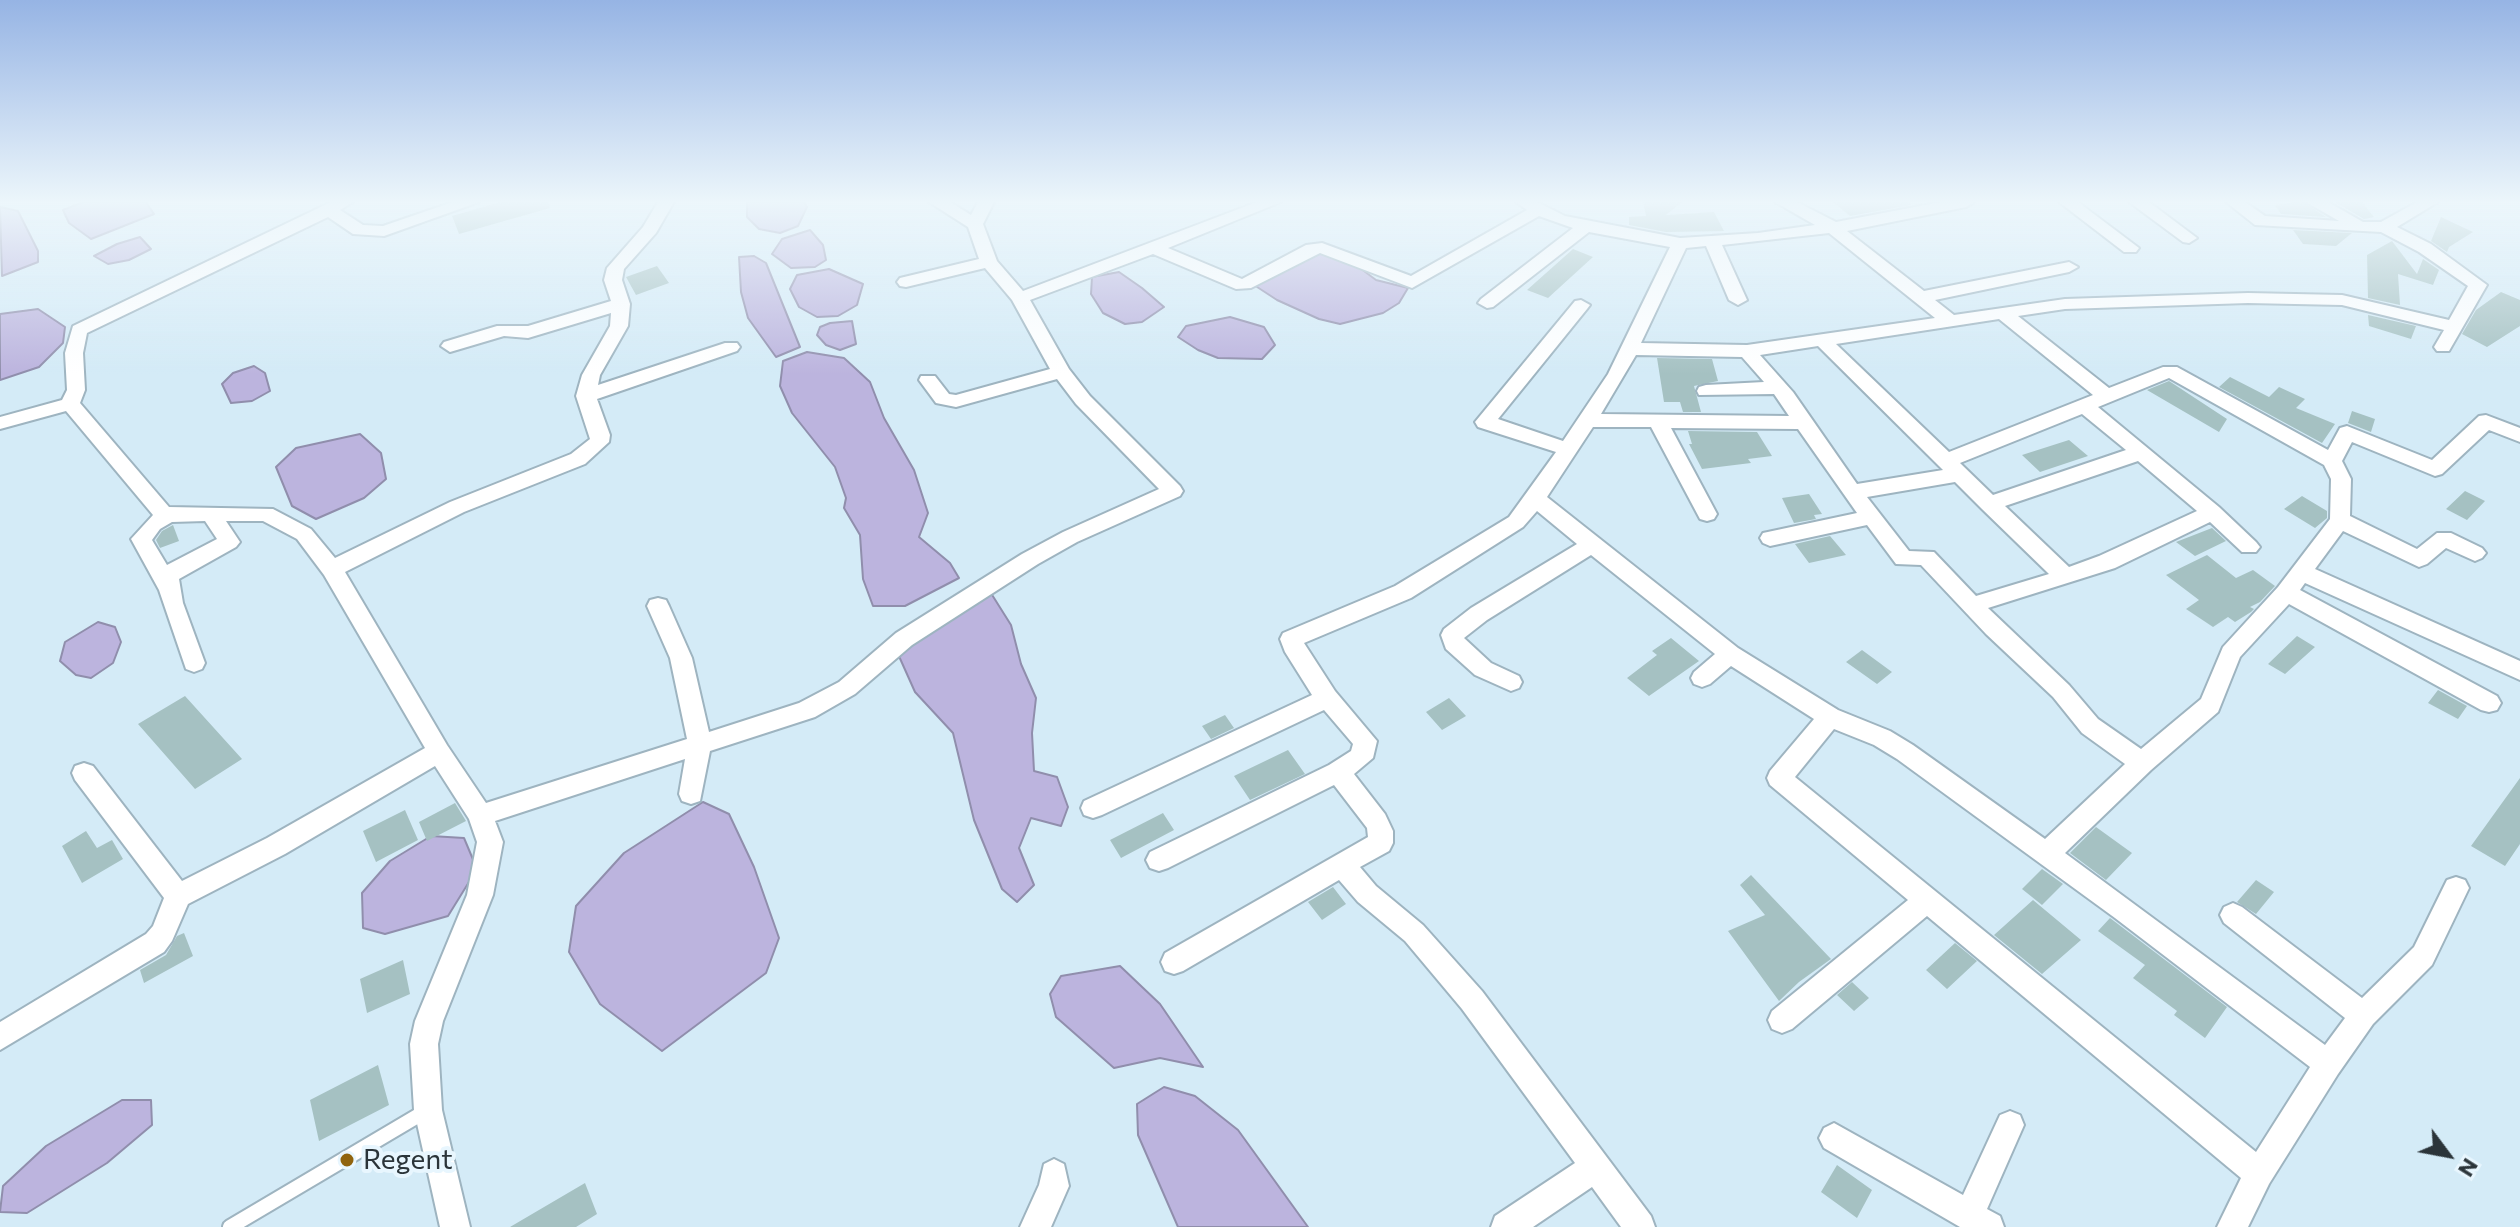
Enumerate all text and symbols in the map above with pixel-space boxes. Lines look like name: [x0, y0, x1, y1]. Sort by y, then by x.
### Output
north arrow: [2408, 1115, 2488, 1195]
place label: Regent: [363, 1143, 453, 1177]
marker: Regent: [338, 1151, 356, 1169]
text: N: [2453, 1154, 2485, 1182]

